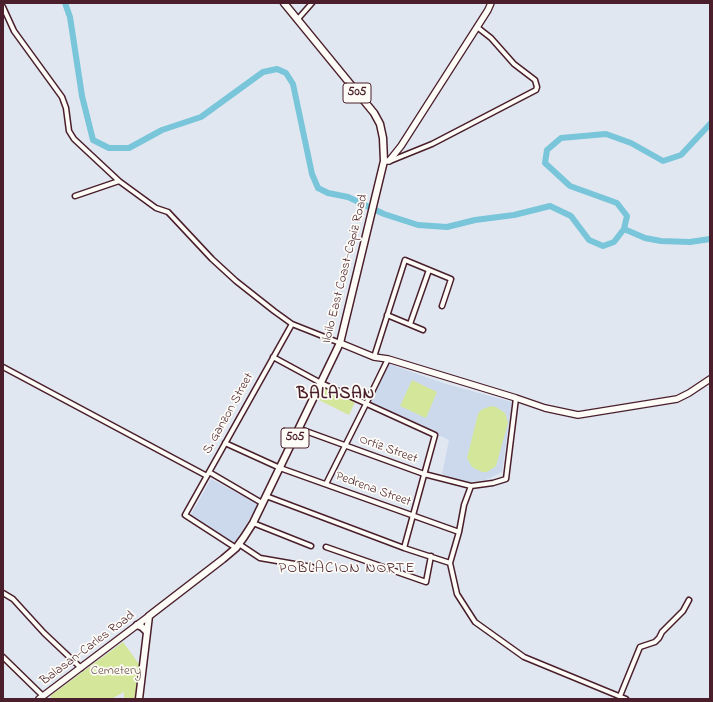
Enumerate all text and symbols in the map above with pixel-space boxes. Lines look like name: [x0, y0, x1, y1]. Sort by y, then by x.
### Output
road number: 505: [343, 83, 371, 103]
street label: Iloilo East Coast-Capiz Road: [320, 193, 372, 345]
street label: S. Ganzon Street: [200, 371, 258, 457]
district label: BALASAN: [297, 385, 375, 405]
road number: 505: [281, 428, 309, 448]
street label: Ortiz Street: [357, 432, 419, 468]
street label: Pedrena Street: [333, 469, 413, 511]
district label: POBLACION NORTE: [278, 561, 416, 579]
street label: Balasan-Carles Road: [38, 608, 138, 690]
park label: Cemetery: [91, 664, 141, 680]

